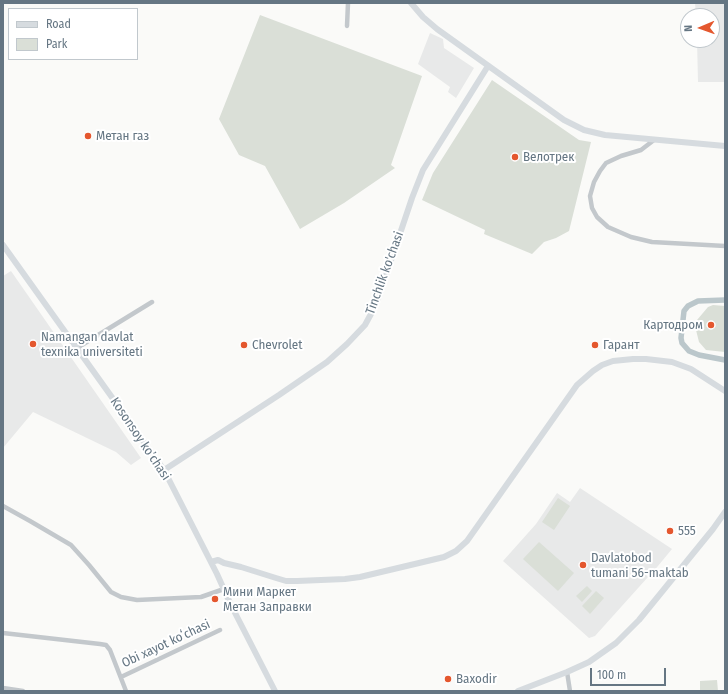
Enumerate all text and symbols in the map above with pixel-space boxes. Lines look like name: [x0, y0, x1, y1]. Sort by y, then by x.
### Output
legend: [8, 8, 138, 60]
north arrow: [680, 8, 720, 48]
text: Road: [46, 17, 71, 31]
text: N: [682, 25, 695, 32]
text: Park: [46, 37, 67, 51]
place label: Метан газ: [96, 128, 149, 144]
marker: Метан газ: [83, 131, 93, 141]
place label: Велотрек: [523, 149, 574, 165]
marker: Велотрек: [510, 152, 520, 162]
street label: Tinchlik ko'chasi: [363, 229, 407, 317]
place label: Картодром: [643, 317, 703, 333]
marker: Картодром: [706, 320, 716, 330]
place label: Namangan davlat texnika universiteti: [41, 329, 143, 360]
place label: Chevrolet: [252, 337, 303, 353]
place label: Гарант: [603, 337, 639, 353]
marker: Namangan davlat texnika universiteti: [28, 339, 38, 349]
marker: Chevrolet: [239, 340, 249, 350]
marker: Гарант: [590, 340, 600, 350]
street label: Kosonsoy ko’chasi: [106, 395, 174, 483]
place label: 555: [678, 523, 696, 539]
marker: 555: [665, 526, 675, 536]
place label: Davlatobod tumani 56-maktab: [591, 550, 689, 581]
marker: Davlatobod tumani 56-maktab: [578, 560, 588, 570]
place label: Мини Маркет Метан Заправки: [223, 584, 312, 615]
marker: Мини Маркет Метан Заправки: [210, 594, 220, 604]
street label: Obi xayot koʻchasi: [119, 617, 213, 671]
scale bar: [592, 660, 668, 686]
text: 100 m: [597, 668, 626, 682]
place label: Baxodir: [456, 671, 497, 687]
marker: Baxodir: [443, 674, 453, 684]

